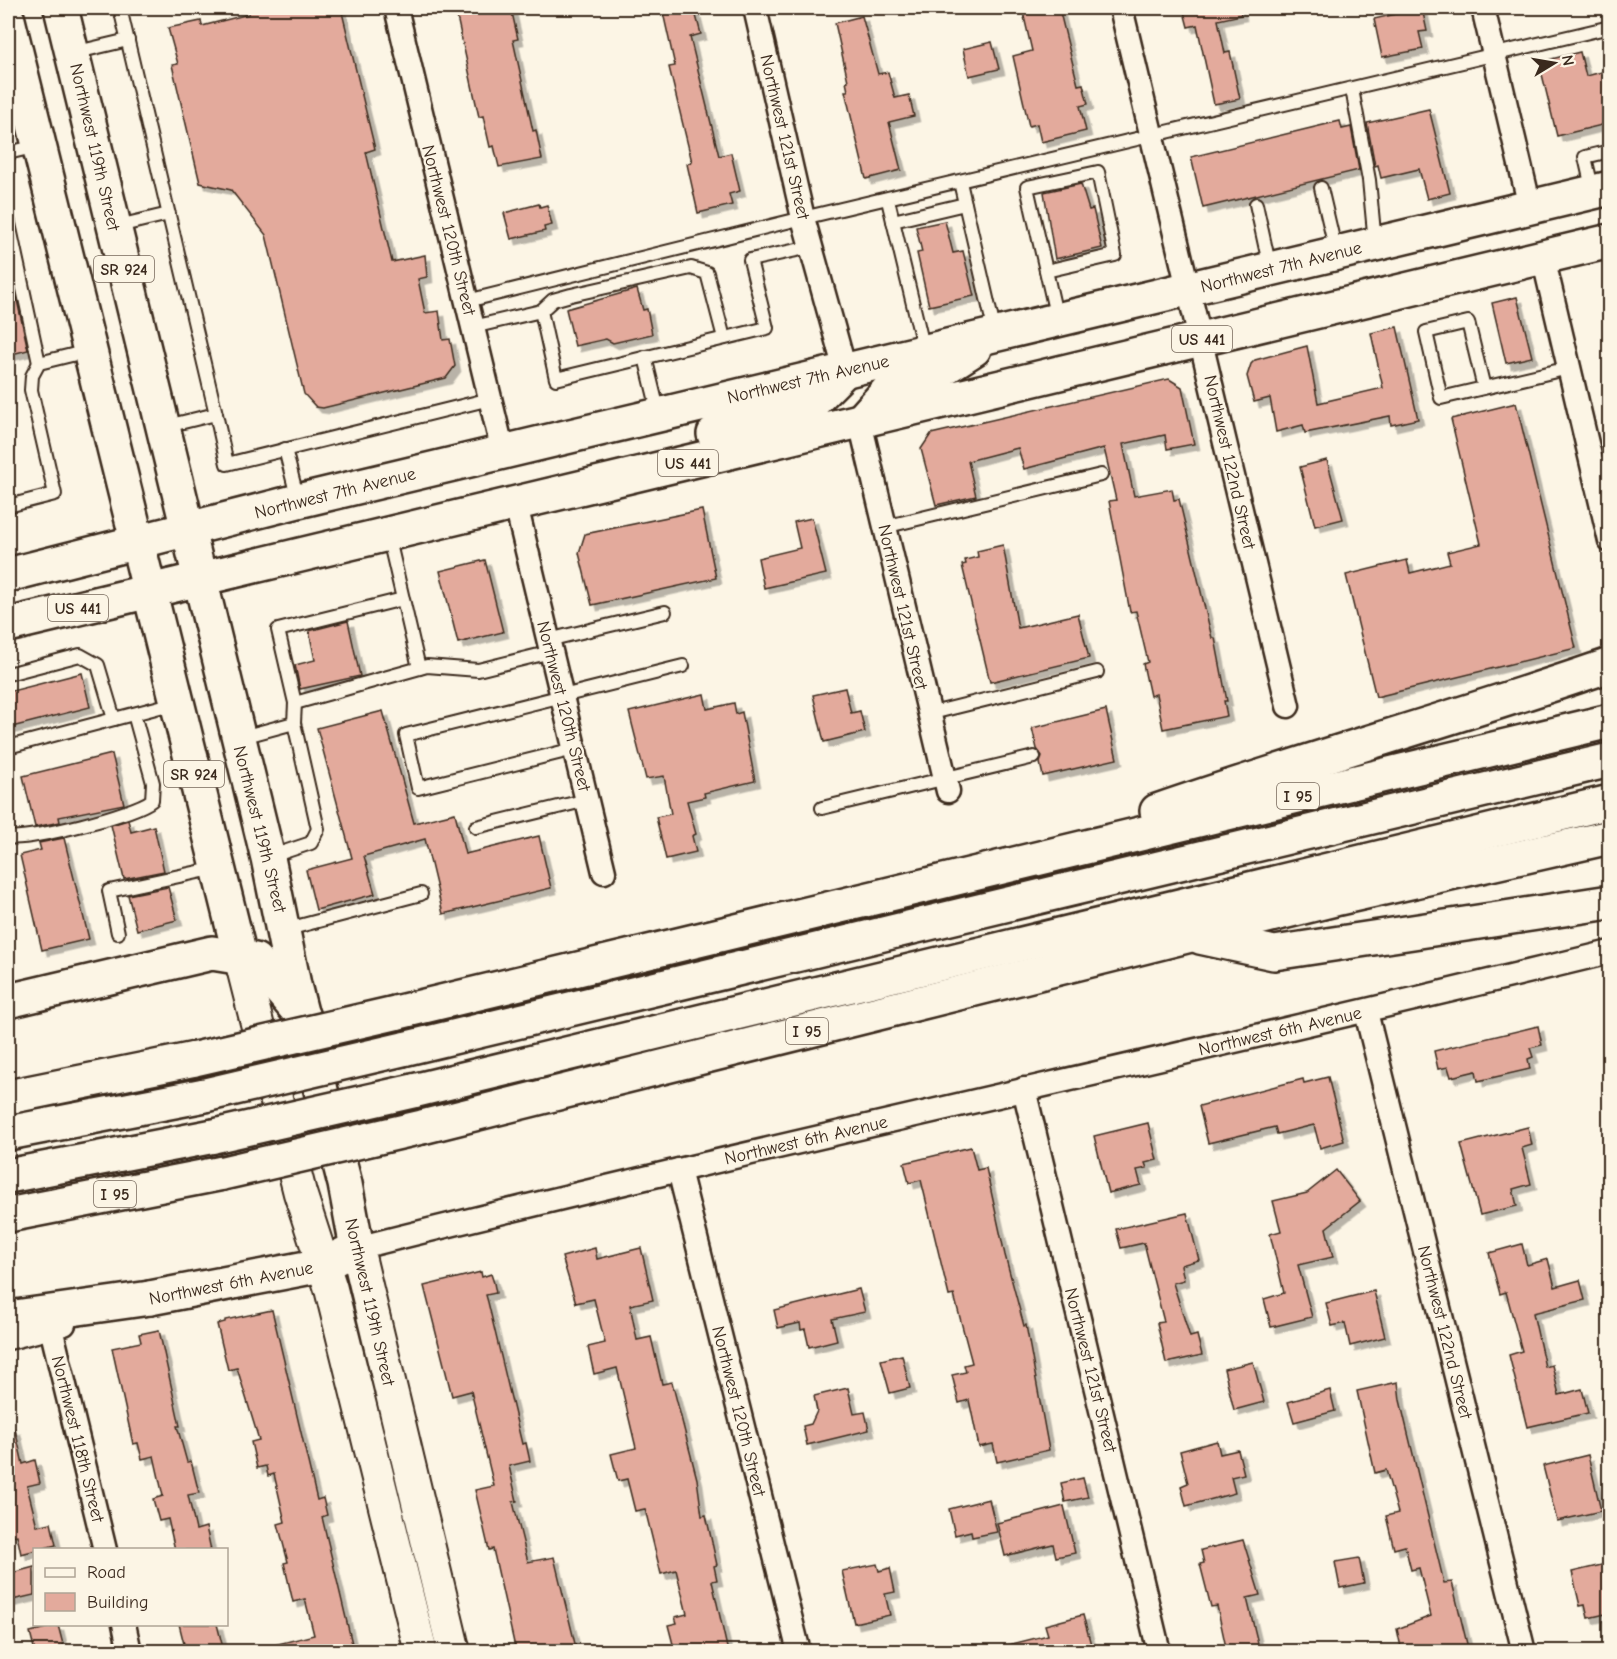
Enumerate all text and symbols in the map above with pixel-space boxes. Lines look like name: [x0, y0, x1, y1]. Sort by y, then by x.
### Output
north arrow: [1524, 33, 1584, 93]
street label: Northwest 121st Street: [755, 53, 814, 223]
text: N: [1558, 53, 1578, 67]
street label: Northwest 119th Street: [65, 61, 124, 234]
street label: Northwest 120th Street: [417, 143, 480, 318]
street label: Northwest 7th Avenue: [1198, 237, 1364, 298]
road number: SR 924: [94, 256, 154, 282]
road number: US 441: [1172, 326, 1232, 352]
street label: Northwest 7th Avenue: [725, 351, 891, 408]
street label: Northwest 122nd Street: [1199, 373, 1260, 552]
road number: US 441: [658, 450, 718, 476]
street label: Northwest 7th Avenue: [252, 463, 418, 524]
street label: Northwest 121st Street: [873, 523, 932, 693]
road number: US 441: [48, 595, 108, 621]
street label: Northwest 120th Street: [532, 619, 595, 794]
street label: Northwest 119th Street: [229, 744, 291, 915]
road number: SR 924: [164, 761, 224, 787]
road number: I 95: [1277, 783, 1319, 809]
street label: Northwest 6th Avenue: [1196, 1002, 1364, 1060]
road number: I 95: [786, 1018, 828, 1044]
street label: Northwest 6th Avenue: [722, 1111, 890, 1169]
road number: I 95: [94, 1181, 136, 1207]
street label: Northwest 119th Street: [340, 1216, 399, 1389]
street label: Northwest 122nd Street: [1413, 1243, 1476, 1422]
street label: Northwest 6th Avenue: [147, 1257, 315, 1310]
street label: Northwest 121st Street: [1060, 1286, 1121, 1455]
street label: Northwest 120th Street: [707, 1324, 770, 1499]
street label: Northwest 118th Street: [47, 1354, 109, 1525]
legend: [33, 1548, 228, 1626]
text: Road: [87, 1562, 126, 1583]
text: Building: [87, 1592, 149, 1613]

